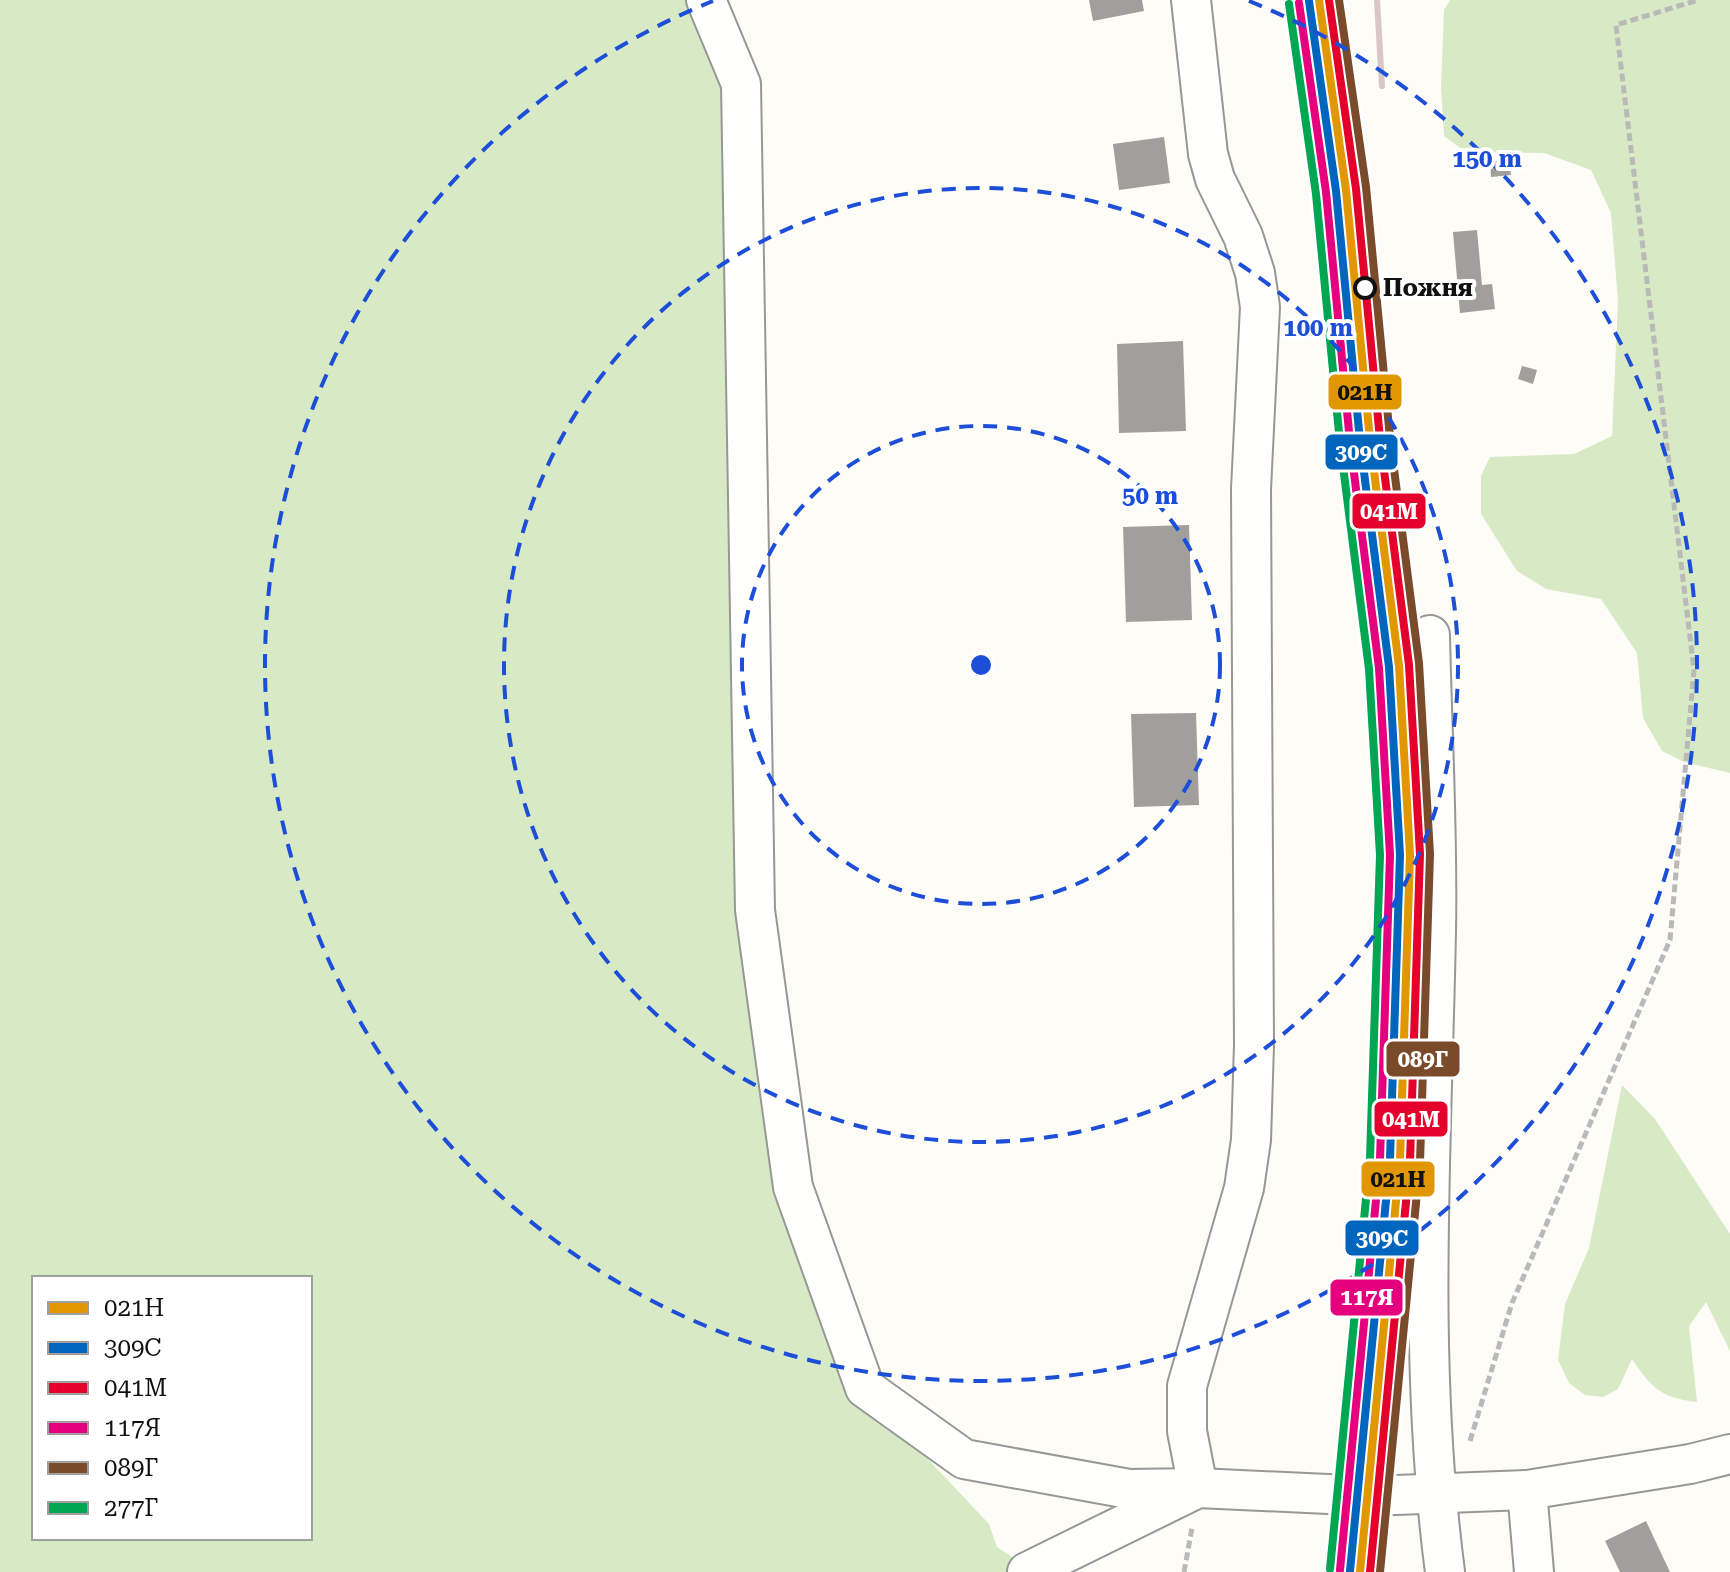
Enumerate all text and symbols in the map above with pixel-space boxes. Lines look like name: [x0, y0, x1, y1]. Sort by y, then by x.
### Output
text: 150 m: [1452, 145, 1522, 173]
place label: Пожня: [1383, 274, 1473, 302]
marker: Пожня: [1354, 277, 1376, 299]
text: 100 m: [1283, 314, 1353, 342]
line badge: 021Н: [1327, 373, 1403, 411]
text: 021Н: [1337, 380, 1393, 405]
line badge: 309С: [1324, 433, 1399, 471]
text: 309С: [1335, 440, 1387, 465]
text: 50 m: [1122, 482, 1178, 510]
line badge: 041М: [1351, 492, 1427, 530]
text: 041М: [1360, 499, 1418, 524]
centre of rings: [967, 651, 995, 679]
line badge: 089Г: [1385, 1040, 1461, 1078]
text: 089Г: [1398, 1047, 1448, 1072]
line badge: 041М: [1373, 1100, 1449, 1138]
text: 041М: [1382, 1107, 1440, 1132]
line badge: 021Н: [1360, 1160, 1436, 1198]
text: 021Н: [1370, 1167, 1426, 1192]
line badge: 309С: [1344, 1219, 1420, 1257]
text: 309С: [1356, 1226, 1408, 1251]
legend: [32, 1276, 312, 1540]
line badge: 117Я: [1329, 1278, 1404, 1317]
text: 117Я: [1340, 1285, 1394, 1310]
text: 021Н: [104, 1294, 164, 1322]
text: 309С: [104, 1334, 162, 1362]
text: 041М: [104, 1374, 167, 1402]
text: 117Я: [104, 1414, 161, 1442]
text: 089Г: [104, 1454, 158, 1482]
text: 277Г: [104, 1494, 158, 1522]

